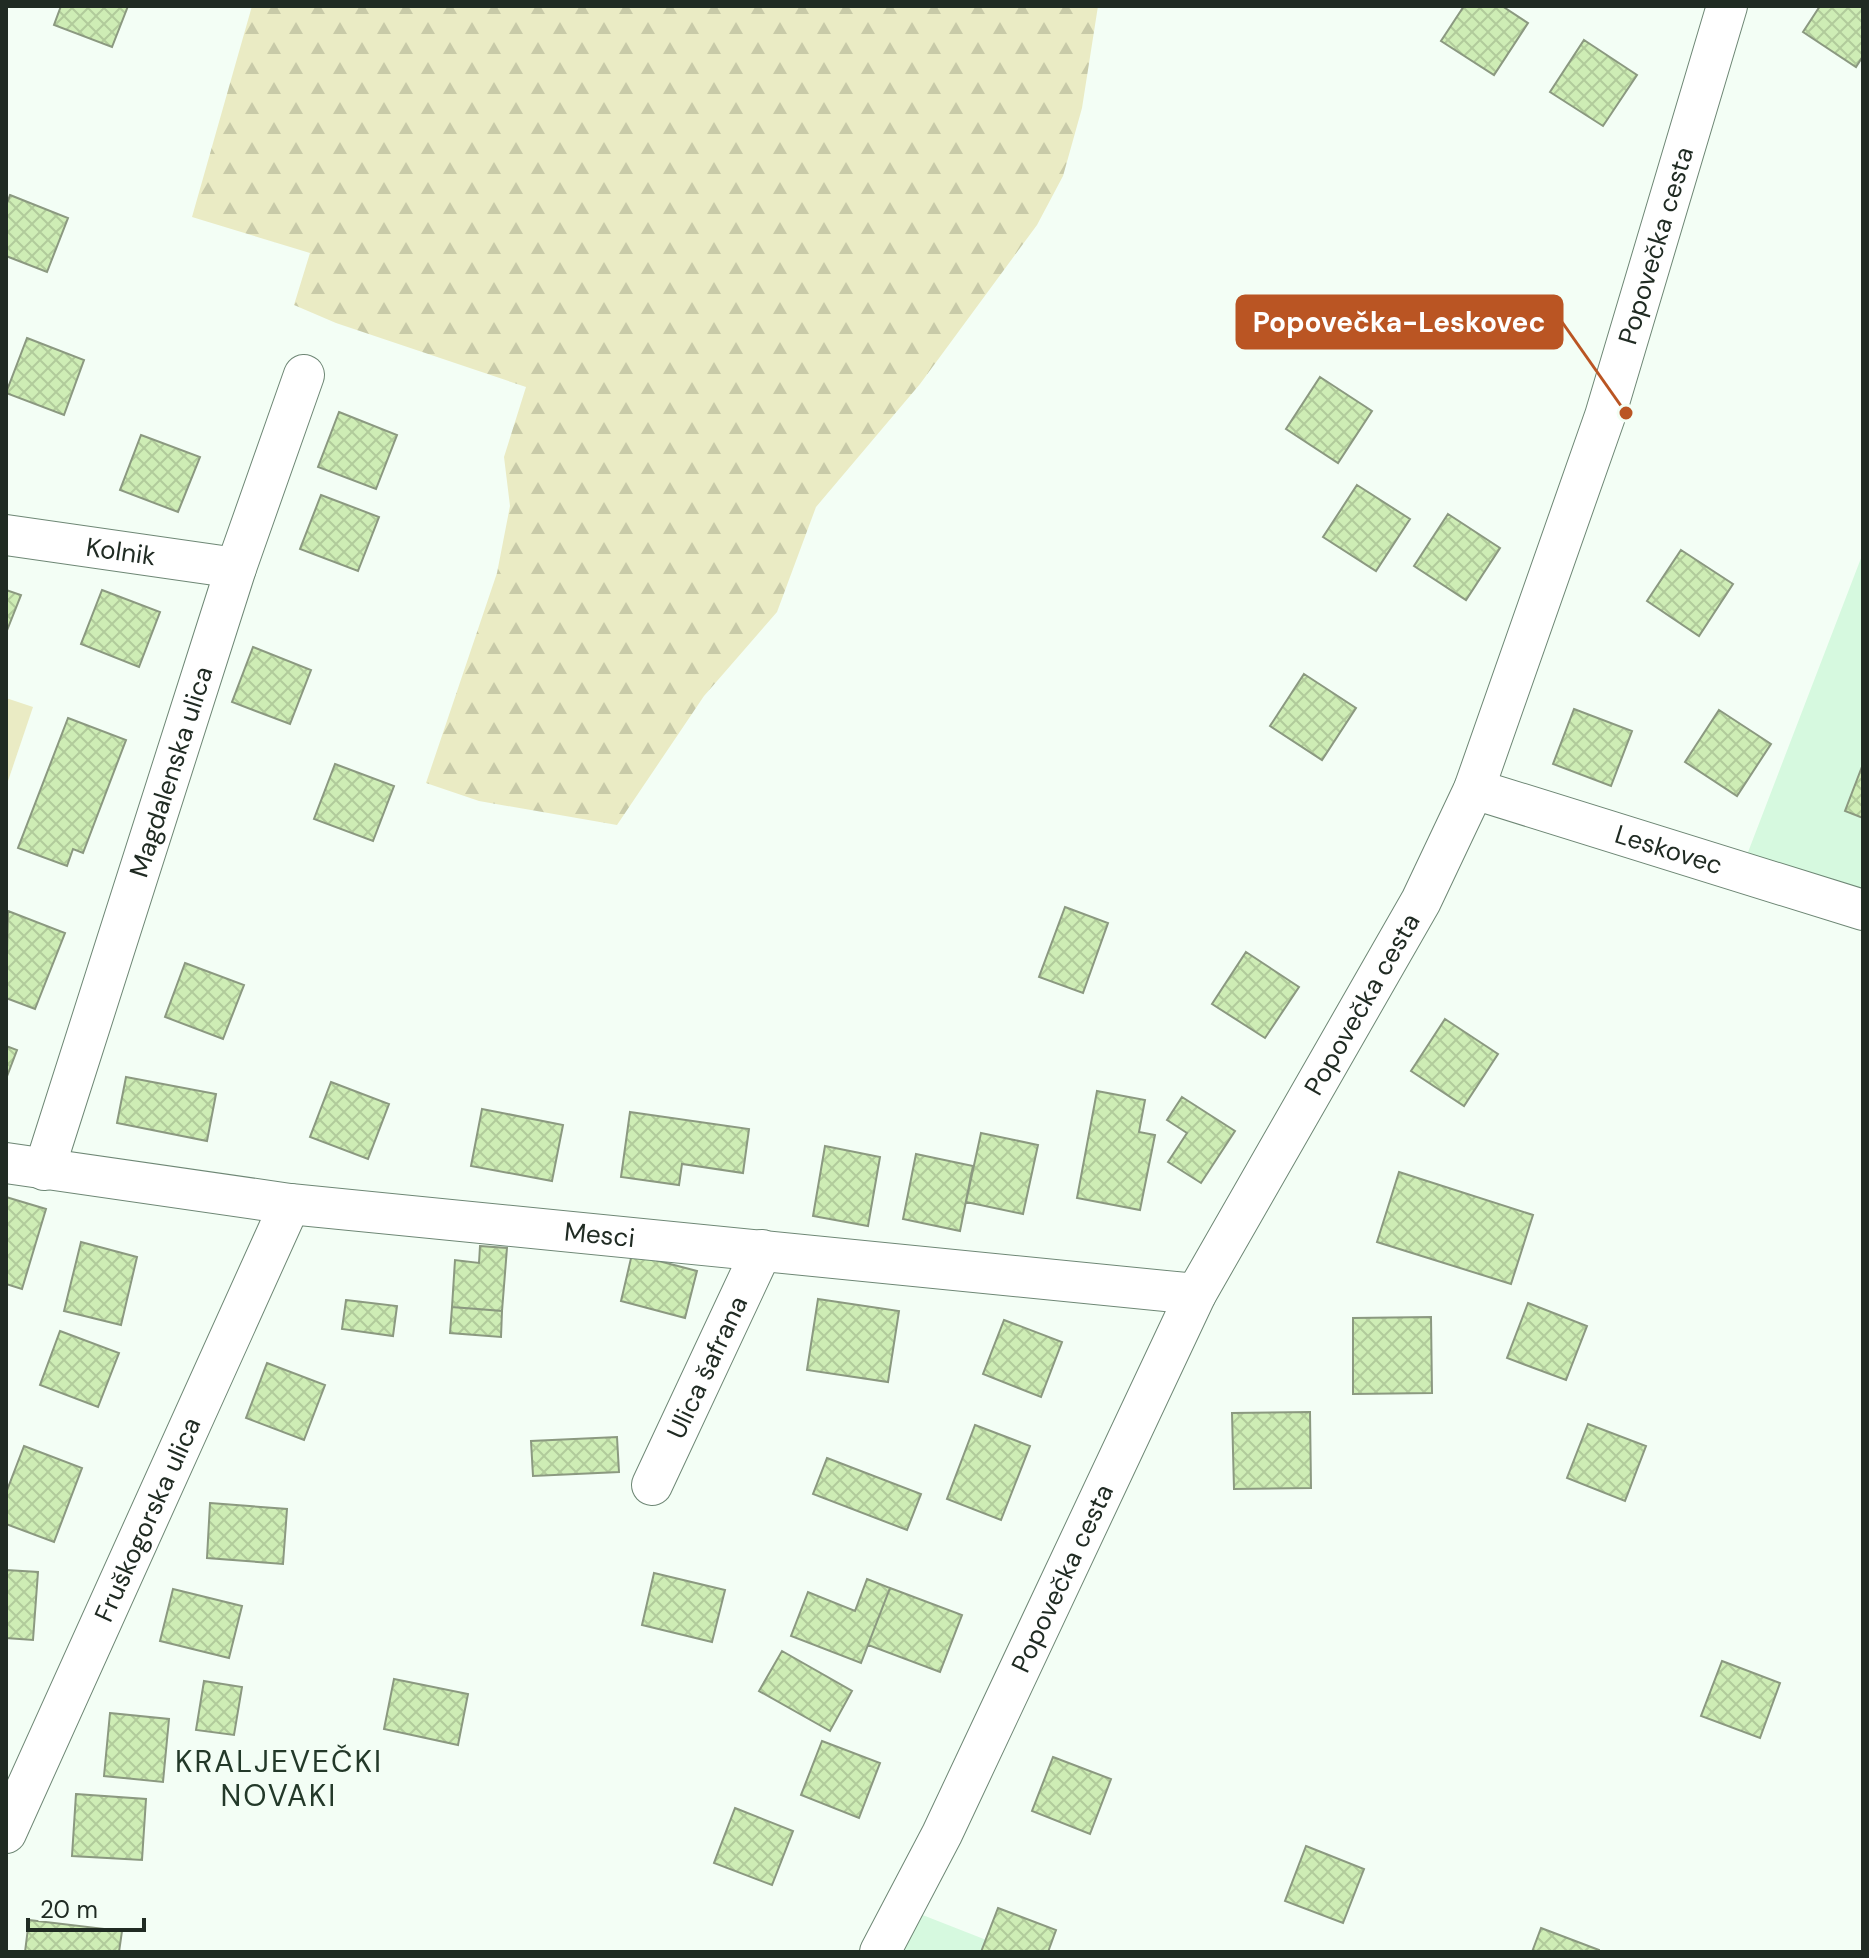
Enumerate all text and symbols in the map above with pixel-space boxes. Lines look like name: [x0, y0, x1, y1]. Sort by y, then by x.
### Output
street label: Popovečka cesta: [1610, 143, 1701, 348]
callout: Popovečka-Leskovec: [1237, 296, 1562, 348]
text: Popovečka-Leskovec: [1253, 304, 1545, 341]
street label: Kolnik: [84, 530, 158, 573]
street label: Magdalenska ulica: [122, 662, 221, 881]
street label: Leskovec: [1611, 817, 1727, 882]
street label: Popovečka cesta: [1296, 907, 1427, 1101]
street label: Mesci: [563, 1214, 636, 1255]
street label: Ulica šafrana: [659, 1290, 755, 1444]
street label: Fruškogorska ulica: [87, 1412, 208, 1627]
street label: Popovečka cesta: [1004, 1479, 1121, 1678]
district label: KRALJEVEČKI NOVAKI: [175, 1742, 383, 1815]
scale bar: [28, 1882, 144, 1932]
text: 20 m: [40, 1894, 98, 1925]

